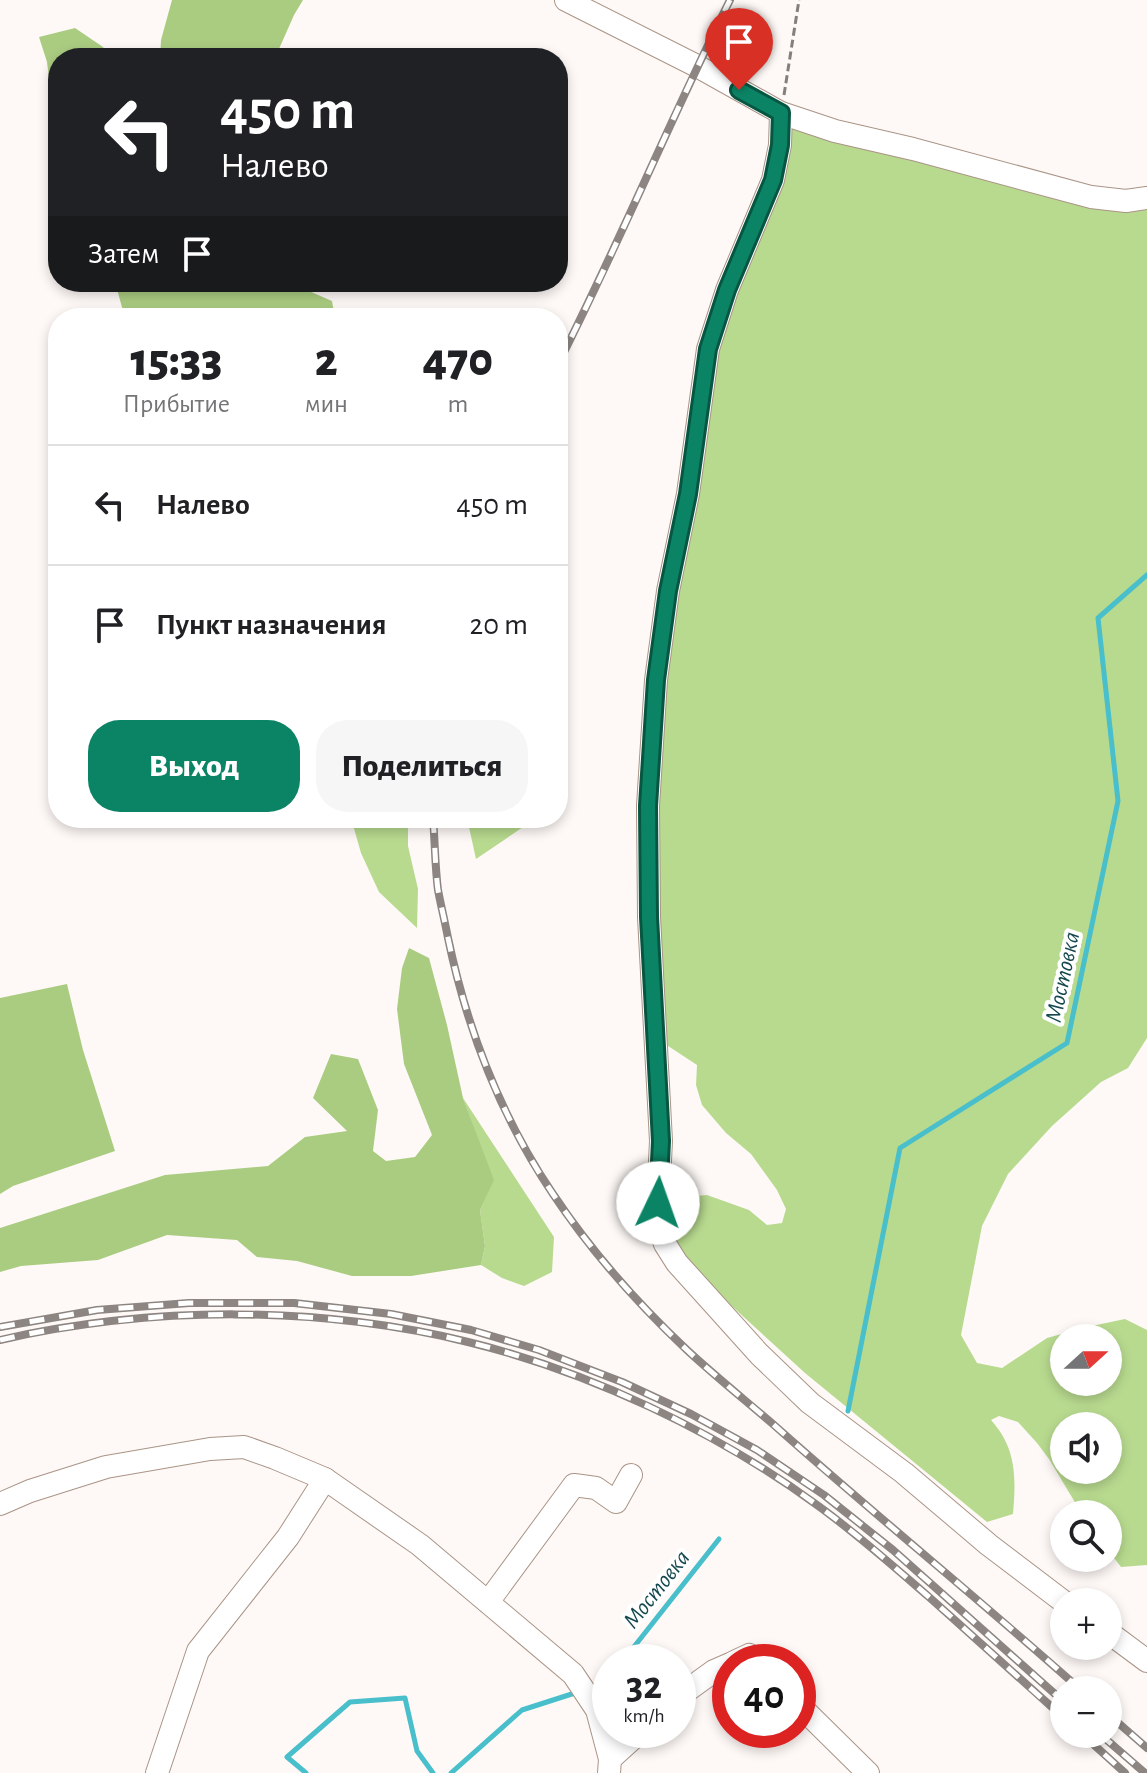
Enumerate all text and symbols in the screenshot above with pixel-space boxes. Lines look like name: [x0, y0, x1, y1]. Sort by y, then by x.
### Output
pin: [705, 8, 773, 90]
icon: arrive: [717, 20, 761, 64]
icon: left: [88, 80, 192, 184]
text: 450 m: [220, 83, 355, 139]
text: Налево: [220, 148, 329, 184]
icon: arrive: [175, 232, 219, 276]
text: Затем: [88, 239, 159, 269]
text: 15:33: [130, 337, 222, 385]
text: 2: [315, 337, 338, 385]
text: 470: [423, 337, 493, 385]
text: Прибытие: [123, 391, 230, 417]
text: мин: [305, 391, 348, 417]
text: m: [447, 391, 468, 417]
icon: left: [88, 483, 132, 527]
text: Налево: [156, 490, 250, 520]
text: 450 m: [456, 490, 528, 520]
icon: arrive: [88, 603, 132, 647]
text: Пункт назначения: [156, 610, 387, 640]
text: 20 m: [470, 610, 528, 640]
button: Выход: [88, 720, 300, 812]
button: Поделиться: [316, 720, 528, 812]
water label: Мостовка: [1042, 930, 1084, 1025]
position arrow: [616, 1161, 700, 1245]
north arrow: [1050, 1324, 1122, 1396]
map controls: [1050, 1324, 1122, 1748]
button: sound: [1050, 1412, 1122, 1484]
button: search: [1050, 1500, 1122, 1572]
water label: Мостовка: [619, 1546, 695, 1633]
button: +: [1050, 1588, 1122, 1660]
speed limit sign: 40: [712, 1644, 816, 1748]
text: 32: [626, 1666, 662, 1706]
button: −: [1050, 1676, 1122, 1748]
text: km/h: [623, 1706, 665, 1726]

